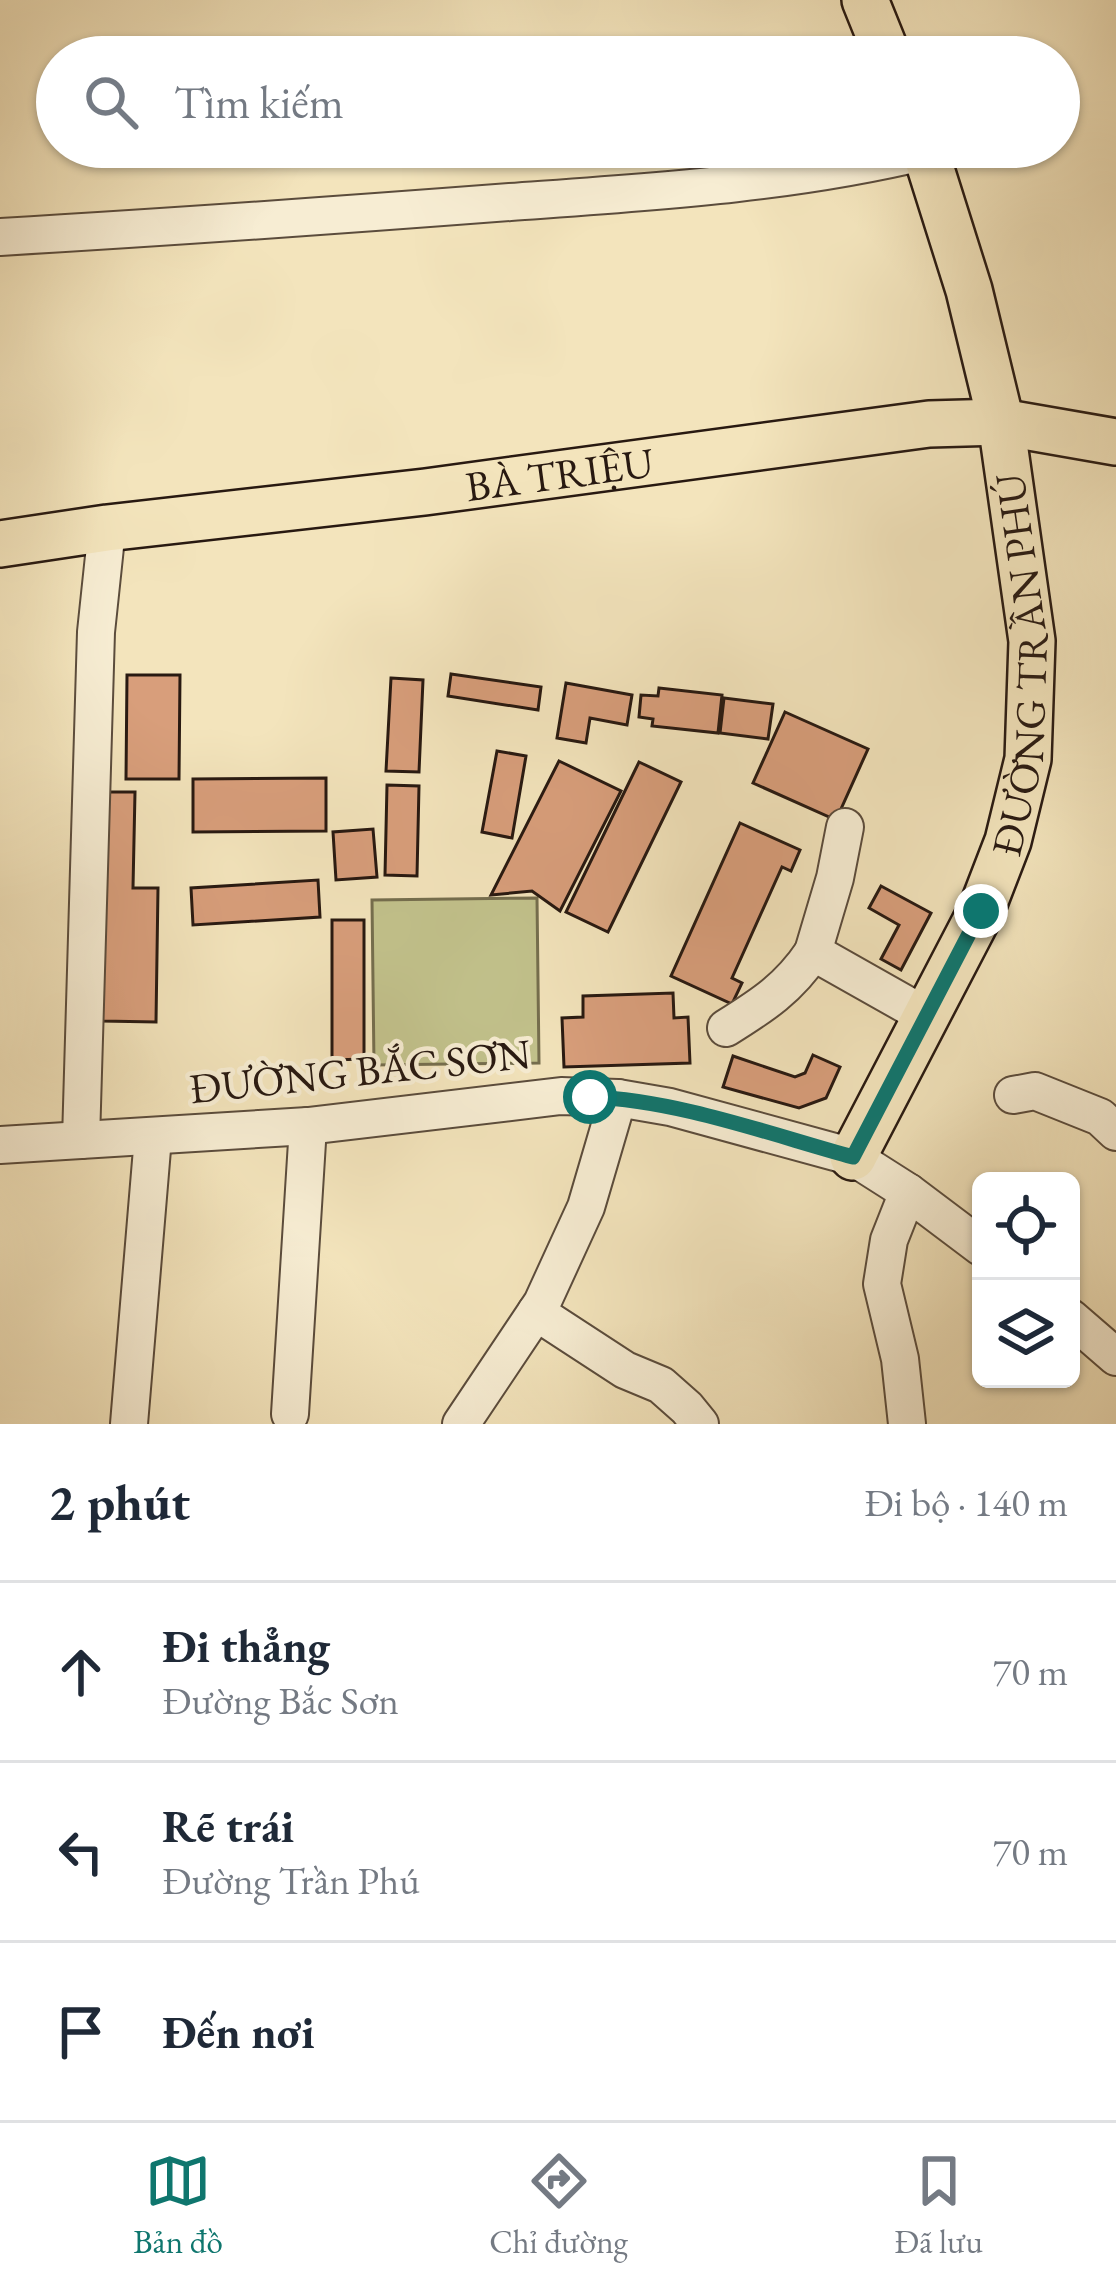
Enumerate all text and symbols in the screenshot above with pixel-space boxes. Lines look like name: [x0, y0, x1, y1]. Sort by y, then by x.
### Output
search box: [36, 36, 1080, 168]
icon: search: [78, 69, 144, 135]
text: Tìm kiếm: [174, 73, 344, 131]
street label: BÀ TRIỆU: [462, 434, 657, 514]
street label: ĐƯỜNG TRẦN PHÚ: [978, 470, 1060, 861]
route end: [954, 884, 1008, 938]
street label: ĐƯỜNG BẮC SƠN: [187, 1026, 533, 1116]
route start: [563, 1070, 617, 1124]
map controls: [972, 1172, 1080, 1388]
button: locate: [972, 1172, 1080, 1280]
button: layers: [972, 1280, 1080, 1388]
text: 2 phút: [48, 1469, 190, 1535]
text: Đi bộ · 140 m: [864, 1477, 1068, 1528]
text: Đi thẳng: [162, 1617, 330, 1675]
icon: ahead: [48, 1639, 114, 1705]
text: 70 m: [992, 1646, 1068, 1697]
text: Đường Bắc Sơn: [162, 1675, 399, 1726]
text: Rẽ trái: [162, 1797, 294, 1855]
icon: left: [48, 1819, 114, 1885]
text: 70 m: [992, 1826, 1068, 1877]
text: Đường Trần Phú: [162, 1855, 420, 1906]
icon: arrive: [48, 1999, 114, 2065]
text: Đến nơi: [162, 2003, 315, 2061]
tab: Bản đồ: [133, 2148, 223, 2263]
tab: Chỉ đường: [489, 2148, 628, 2263]
tab: Đã lưu: [894, 2148, 983, 2263]

